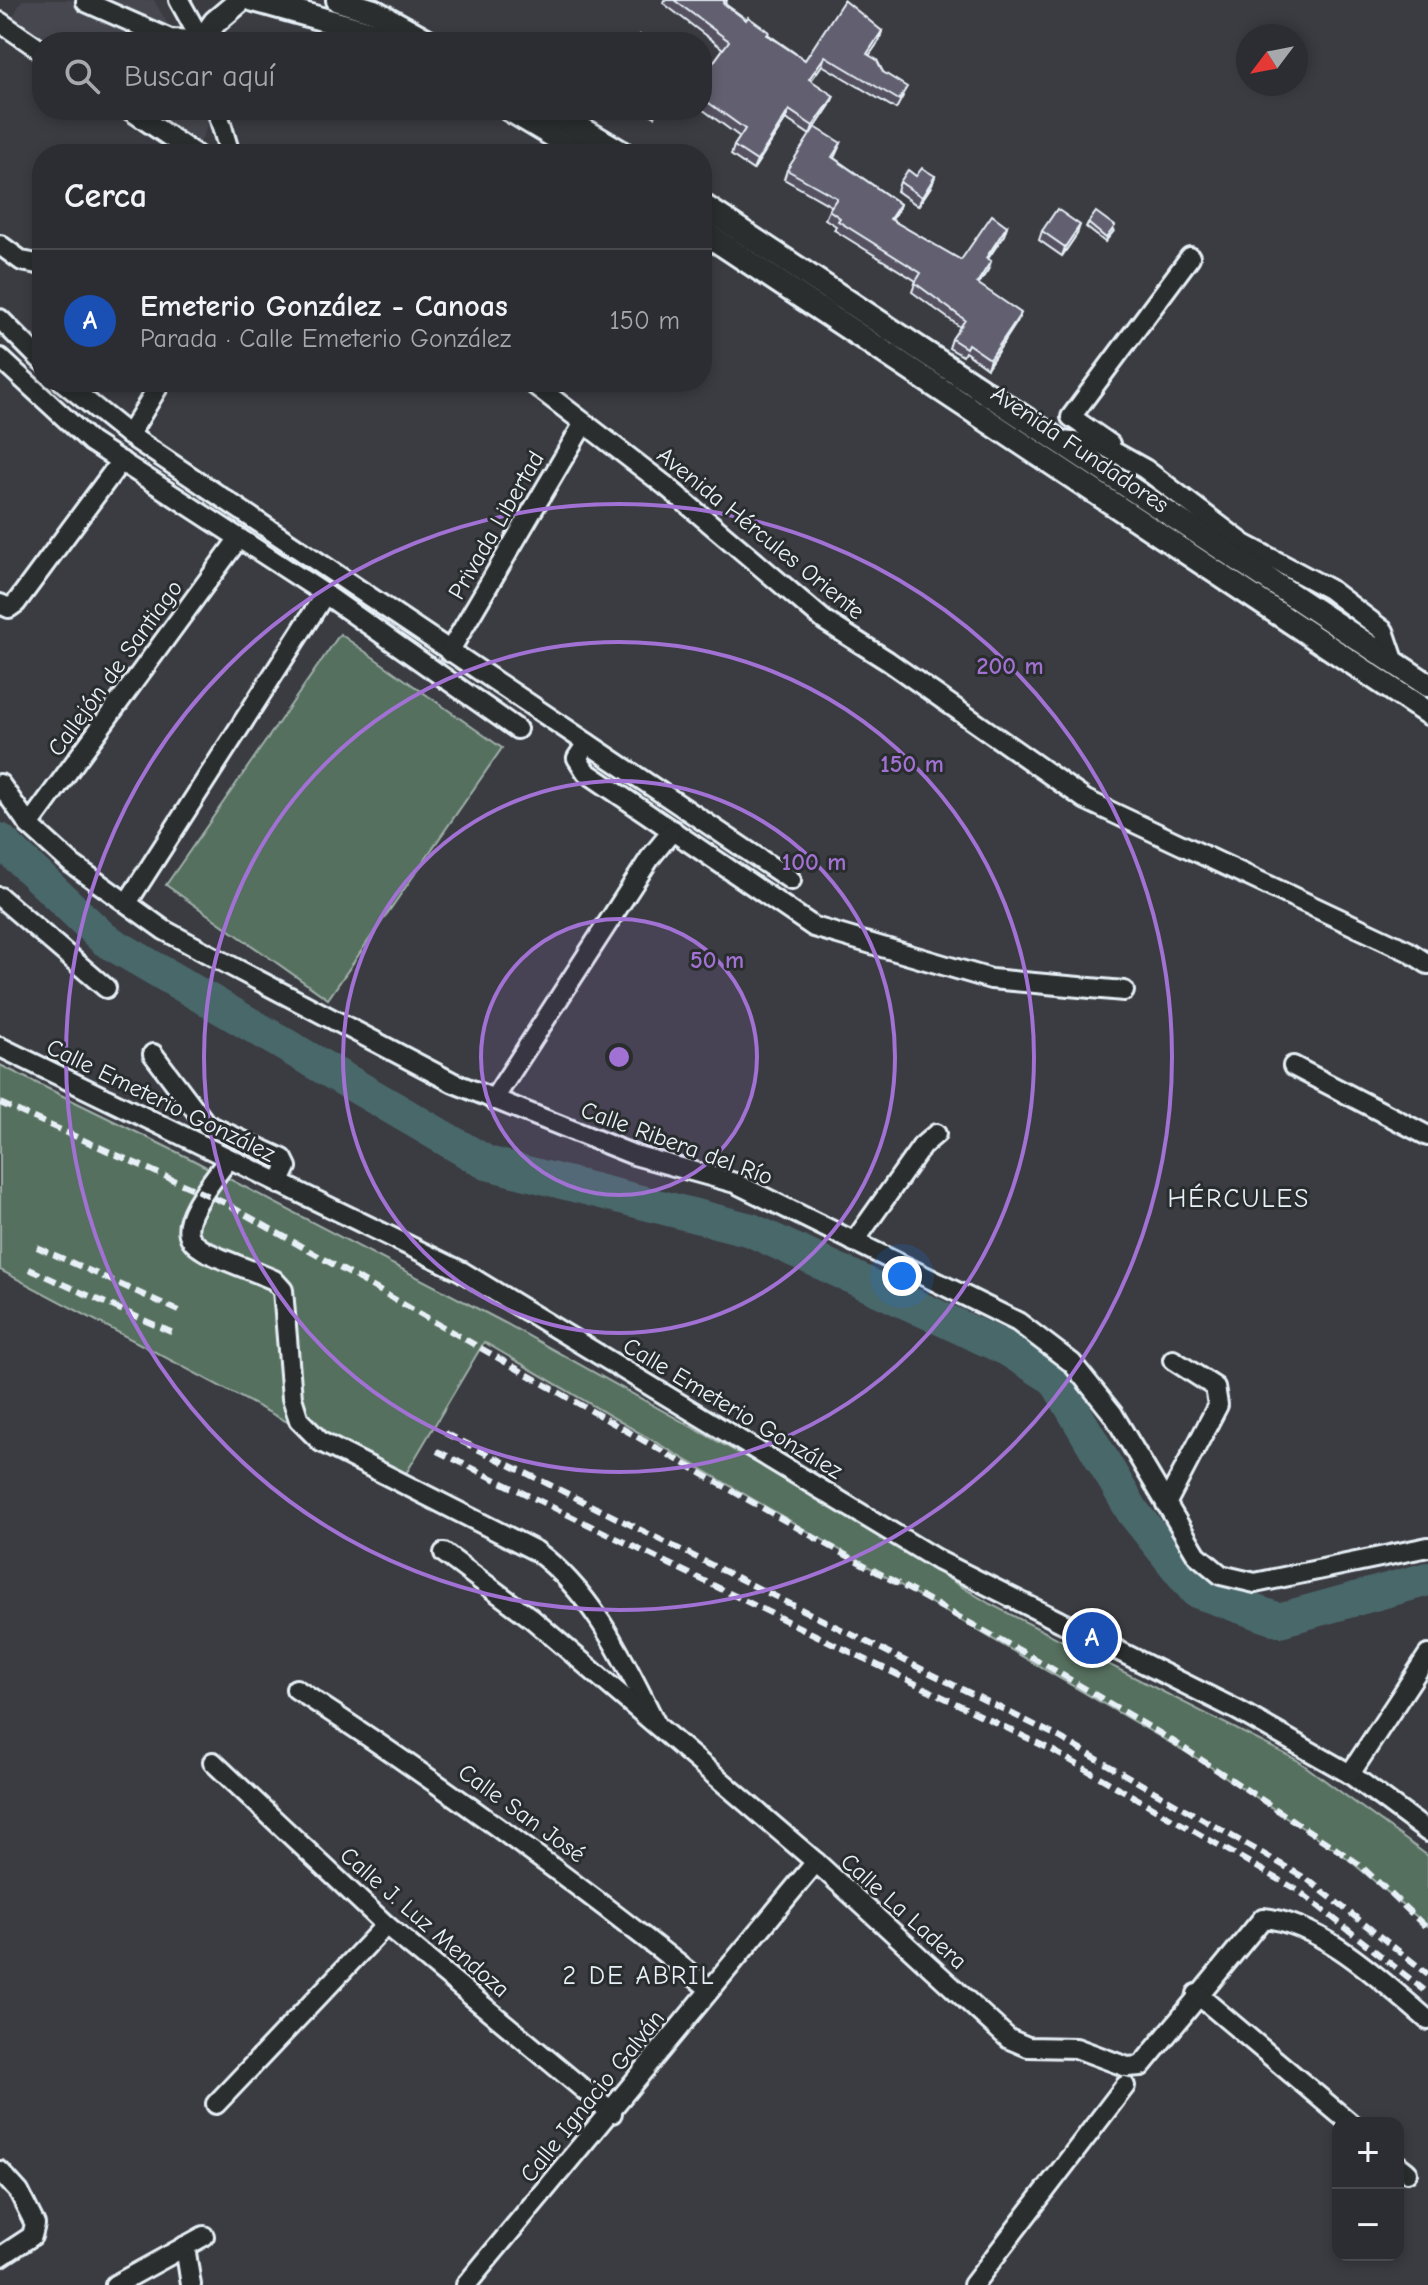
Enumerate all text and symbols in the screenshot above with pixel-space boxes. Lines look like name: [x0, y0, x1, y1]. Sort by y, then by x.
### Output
north arrow: [1236, 24, 1308, 96]
search box: [32, 32, 712, 120]
icon: search: [60, 54, 104, 98]
text: Buscar aquí: [124, 59, 275, 94]
text: Cerca: [64, 176, 147, 216]
text: Emeterio González - Canoas: [140, 289, 508, 324]
text: A: [83, 306, 97, 336]
text: 150 m: [610, 306, 680, 336]
text: Parada · Calle Emeterio González: [140, 324, 511, 354]
street label: Avenida Fundadores: [986, 379, 1174, 519]
street label: Avenida Hércules Oriente: [652, 441, 870, 625]
street label: Privada Libertad: [442, 446, 550, 604]
street label: Callejón de Santiago: [42, 574, 188, 762]
text: 200 m: [976, 652, 1044, 680]
text: 150 m: [880, 750, 944, 778]
text: 100 m: [782, 848, 846, 876]
text: 50 m: [690, 946, 744, 974]
street label: Calle Emeterio González: [42, 1032, 280, 1168]
centre of rings: [605, 1043, 633, 1071]
street label: Calle Ribera del Río: [577, 1095, 777, 1191]
district label: HÉRCULES: [1168, 1183, 1310, 1214]
your location: [882, 1256, 922, 1296]
street label: Calle Emeterio González: [618, 1331, 848, 1485]
pin: A: [1066, 1608, 1118, 1668]
street label: Calle San José: [453, 1758, 591, 1868]
street label: Calle J. Luz Mendoza: [335, 1841, 515, 2003]
street label: Calle La Ladera: [835, 1847, 973, 1975]
district label: 2 DE ABRIL: [563, 1961, 715, 1991]
street label: Calle Ignacio Galván: [514, 2004, 670, 2188]
map controls: [1332, 2117, 1404, 2261]
button: +: [1332, 2117, 1404, 2189]
button: −: [1332, 2189, 1404, 2261]

